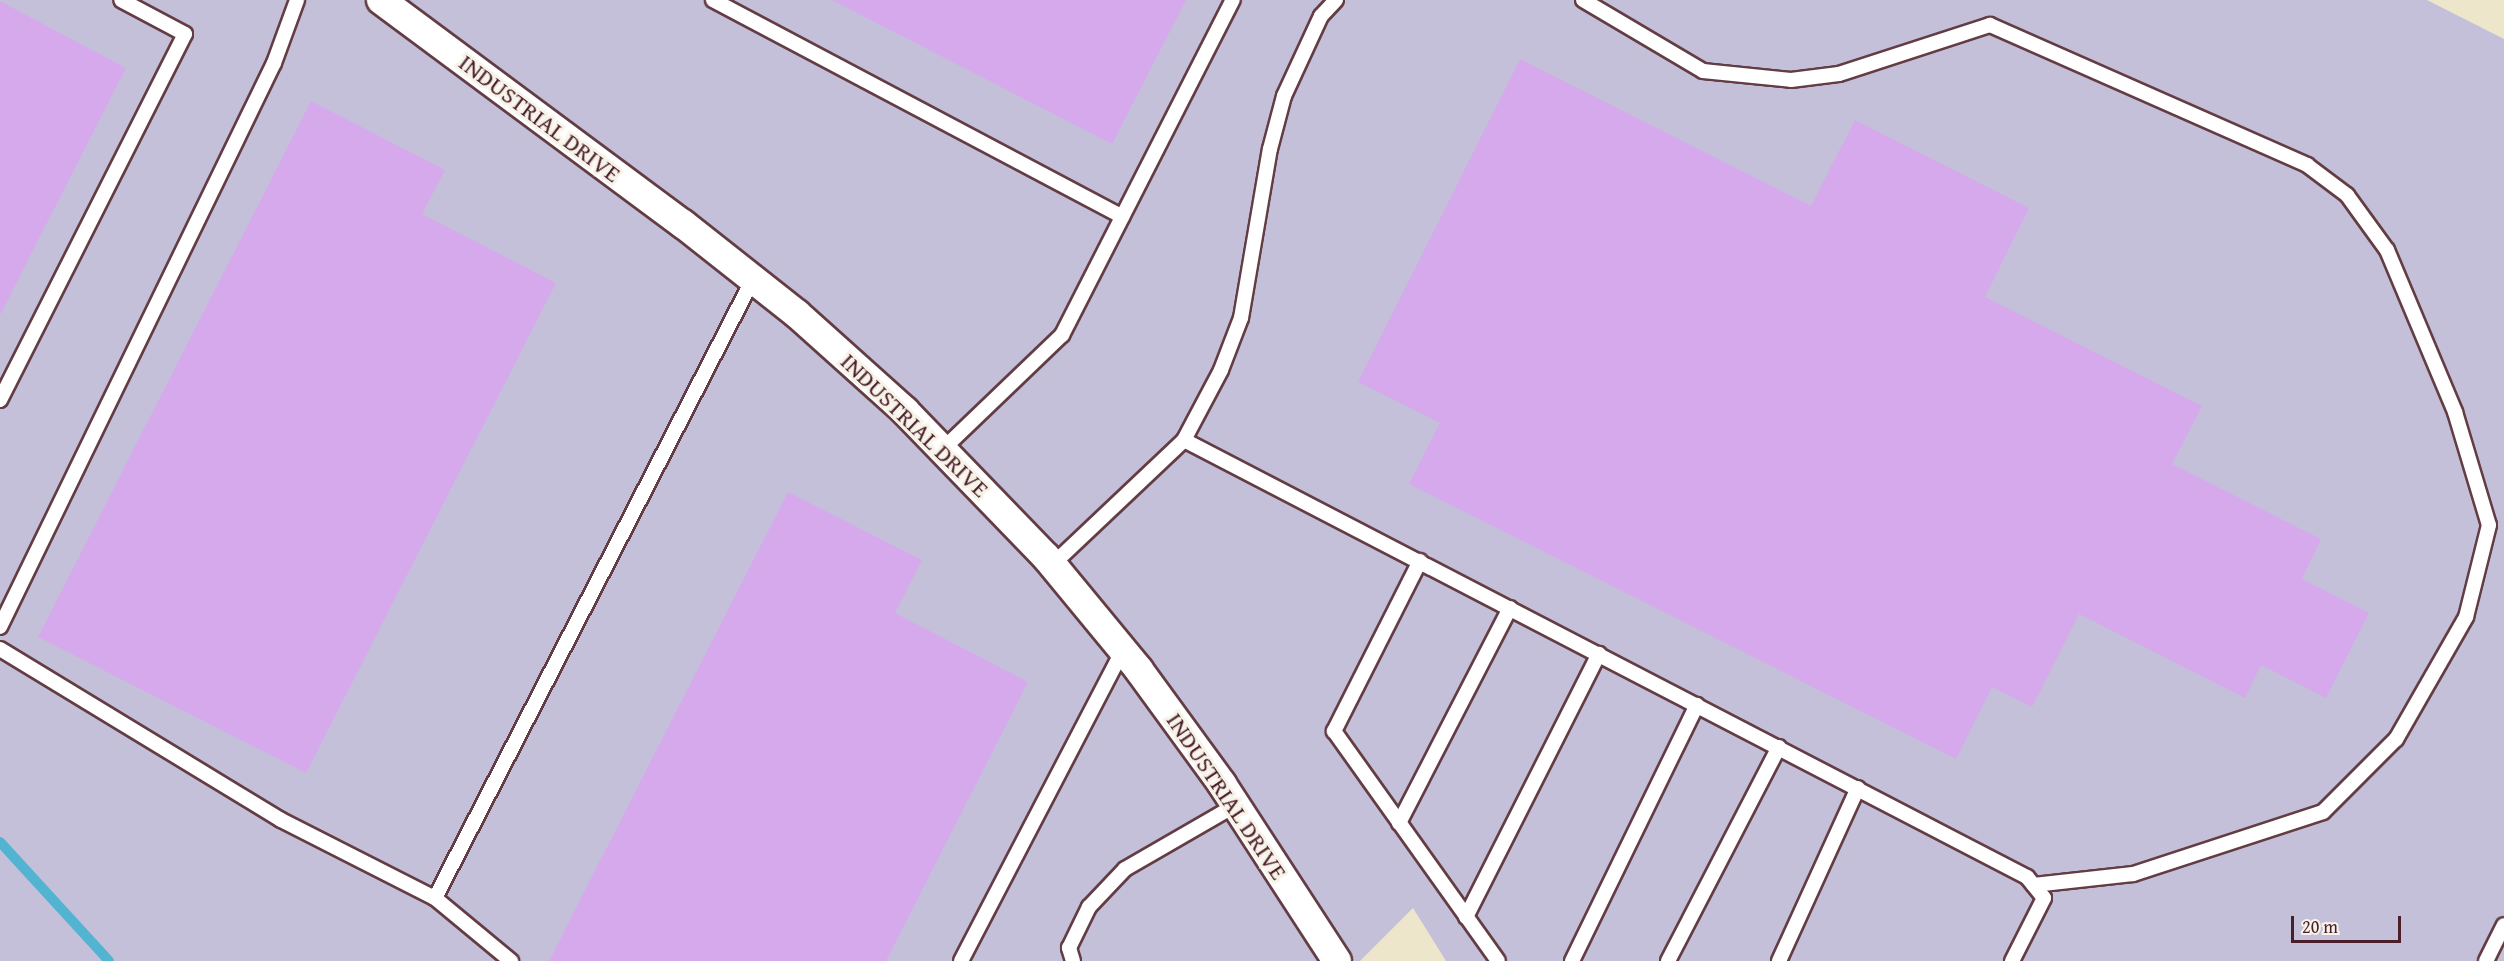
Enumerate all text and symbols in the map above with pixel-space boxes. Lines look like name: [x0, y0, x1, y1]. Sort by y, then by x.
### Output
street label: INDUSTRIAL DRIVE: [453, 48, 627, 188]
street label: INDUSTRIAL DRIVE: [835, 347, 995, 503]
street label: INDUSTRIAL DRIVE: [1161, 707, 1293, 885]
scale bar: [2294, 904, 2404, 942]
text: 20 m: [2302, 913, 2338, 940]

